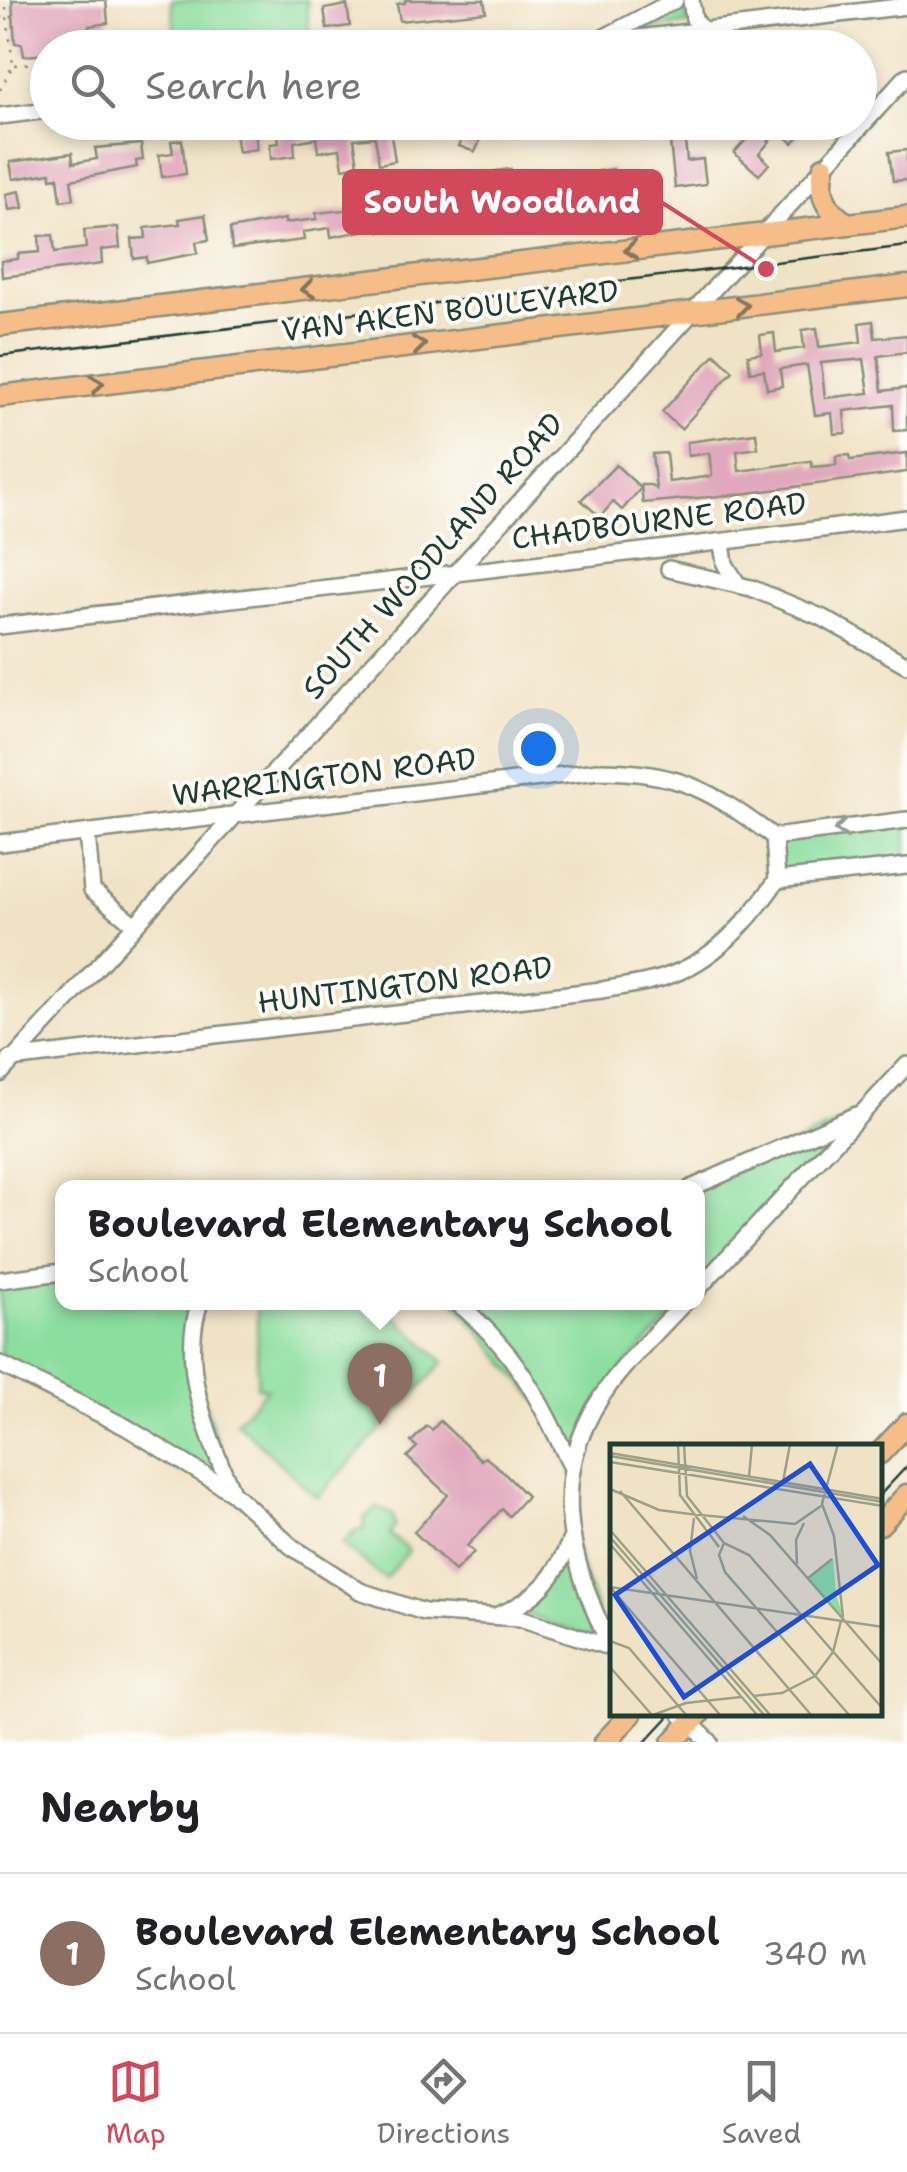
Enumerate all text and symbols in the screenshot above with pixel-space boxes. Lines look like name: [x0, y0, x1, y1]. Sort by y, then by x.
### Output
search box: [30, 30, 877, 140]
icon: search: [65, 58, 120, 113]
text: Search here: [145, 60, 362, 111]
callout: South Woodland: [344, 171, 661, 233]
text: South Woodland: [363, 180, 641, 223]
one-way arrow: [622, 239, 638, 260]
street label: VAN AKEN BOULEVARD: [279, 269, 621, 352]
one-way arrow: [299, 277, 316, 298]
one-way arrow: [734, 297, 750, 318]
one-way arrow: [412, 335, 428, 356]
one-way arrow: [89, 374, 105, 395]
street label: SOUTH WOODLAND ROAD: [293, 404, 572, 708]
street label: CHADBOURNE ROAD: [509, 482, 809, 559]
your location: [513, 723, 564, 774]
street label: WARRINGTON ROAD: [170, 738, 478, 815]
one-way arrow: [832, 817, 849, 838]
street label: HUNTINGTON ROAD: [255, 946, 555, 1023]
popup: [55, 1180, 705, 1310]
text: Boulevard Elementary School: [88, 1198, 672, 1249]
text: School: [88, 1249, 188, 1292]
pin: 1: [348, 1342, 412, 1425]
inset map: [610, 1444, 882, 1717]
text: Nearby: [40, 1779, 200, 1835]
text: Boulevard Elementary School: [135, 1906, 720, 1957]
text: 1: [65, 1932, 80, 1975]
text: 340 m: [763, 1932, 867, 1975]
text: School: [135, 1957, 236, 2000]
tab: Map: [106, 2054, 166, 2152]
tab: Directions: [377, 2054, 510, 2152]
tab: Saved: [722, 2054, 801, 2152]

